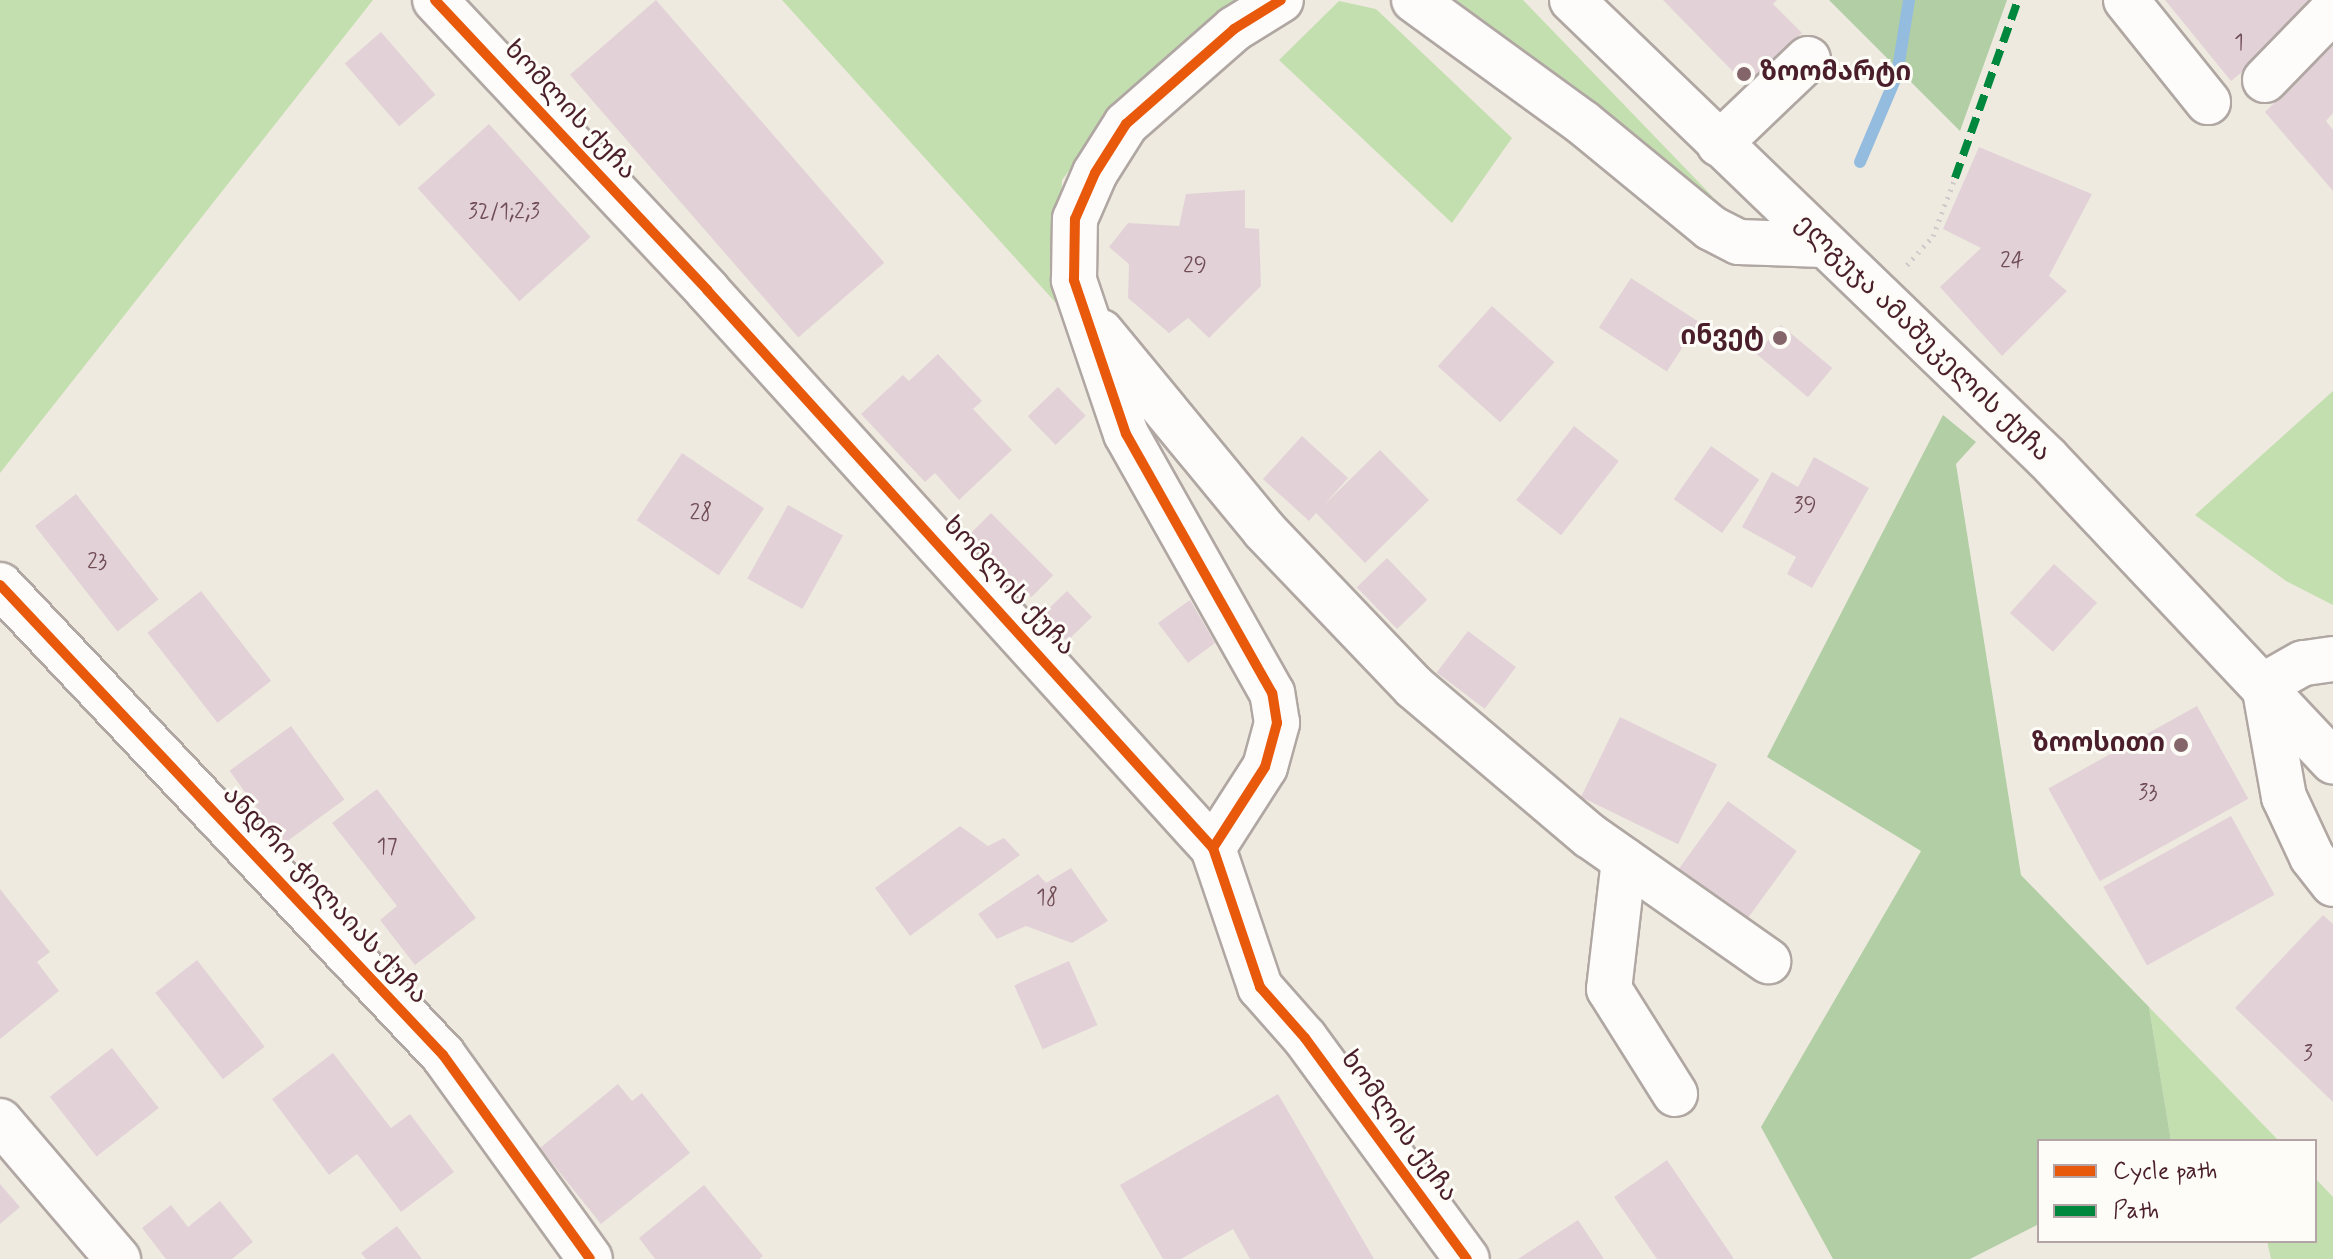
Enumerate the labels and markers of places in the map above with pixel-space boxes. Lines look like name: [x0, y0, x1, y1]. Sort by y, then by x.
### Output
place label: ზოომარტი: [1760, 58, 1911, 90]
marker: ზოომარტი: [1735, 65, 1753, 83]
place label: ინვეტ: [1681, 322, 1764, 354]
marker: ინვეტ: [1771, 329, 1789, 347]
place label: ზოოსითი: [2032, 729, 2165, 761]
marker: ზოოსითი: [2172, 736, 2190, 754]

